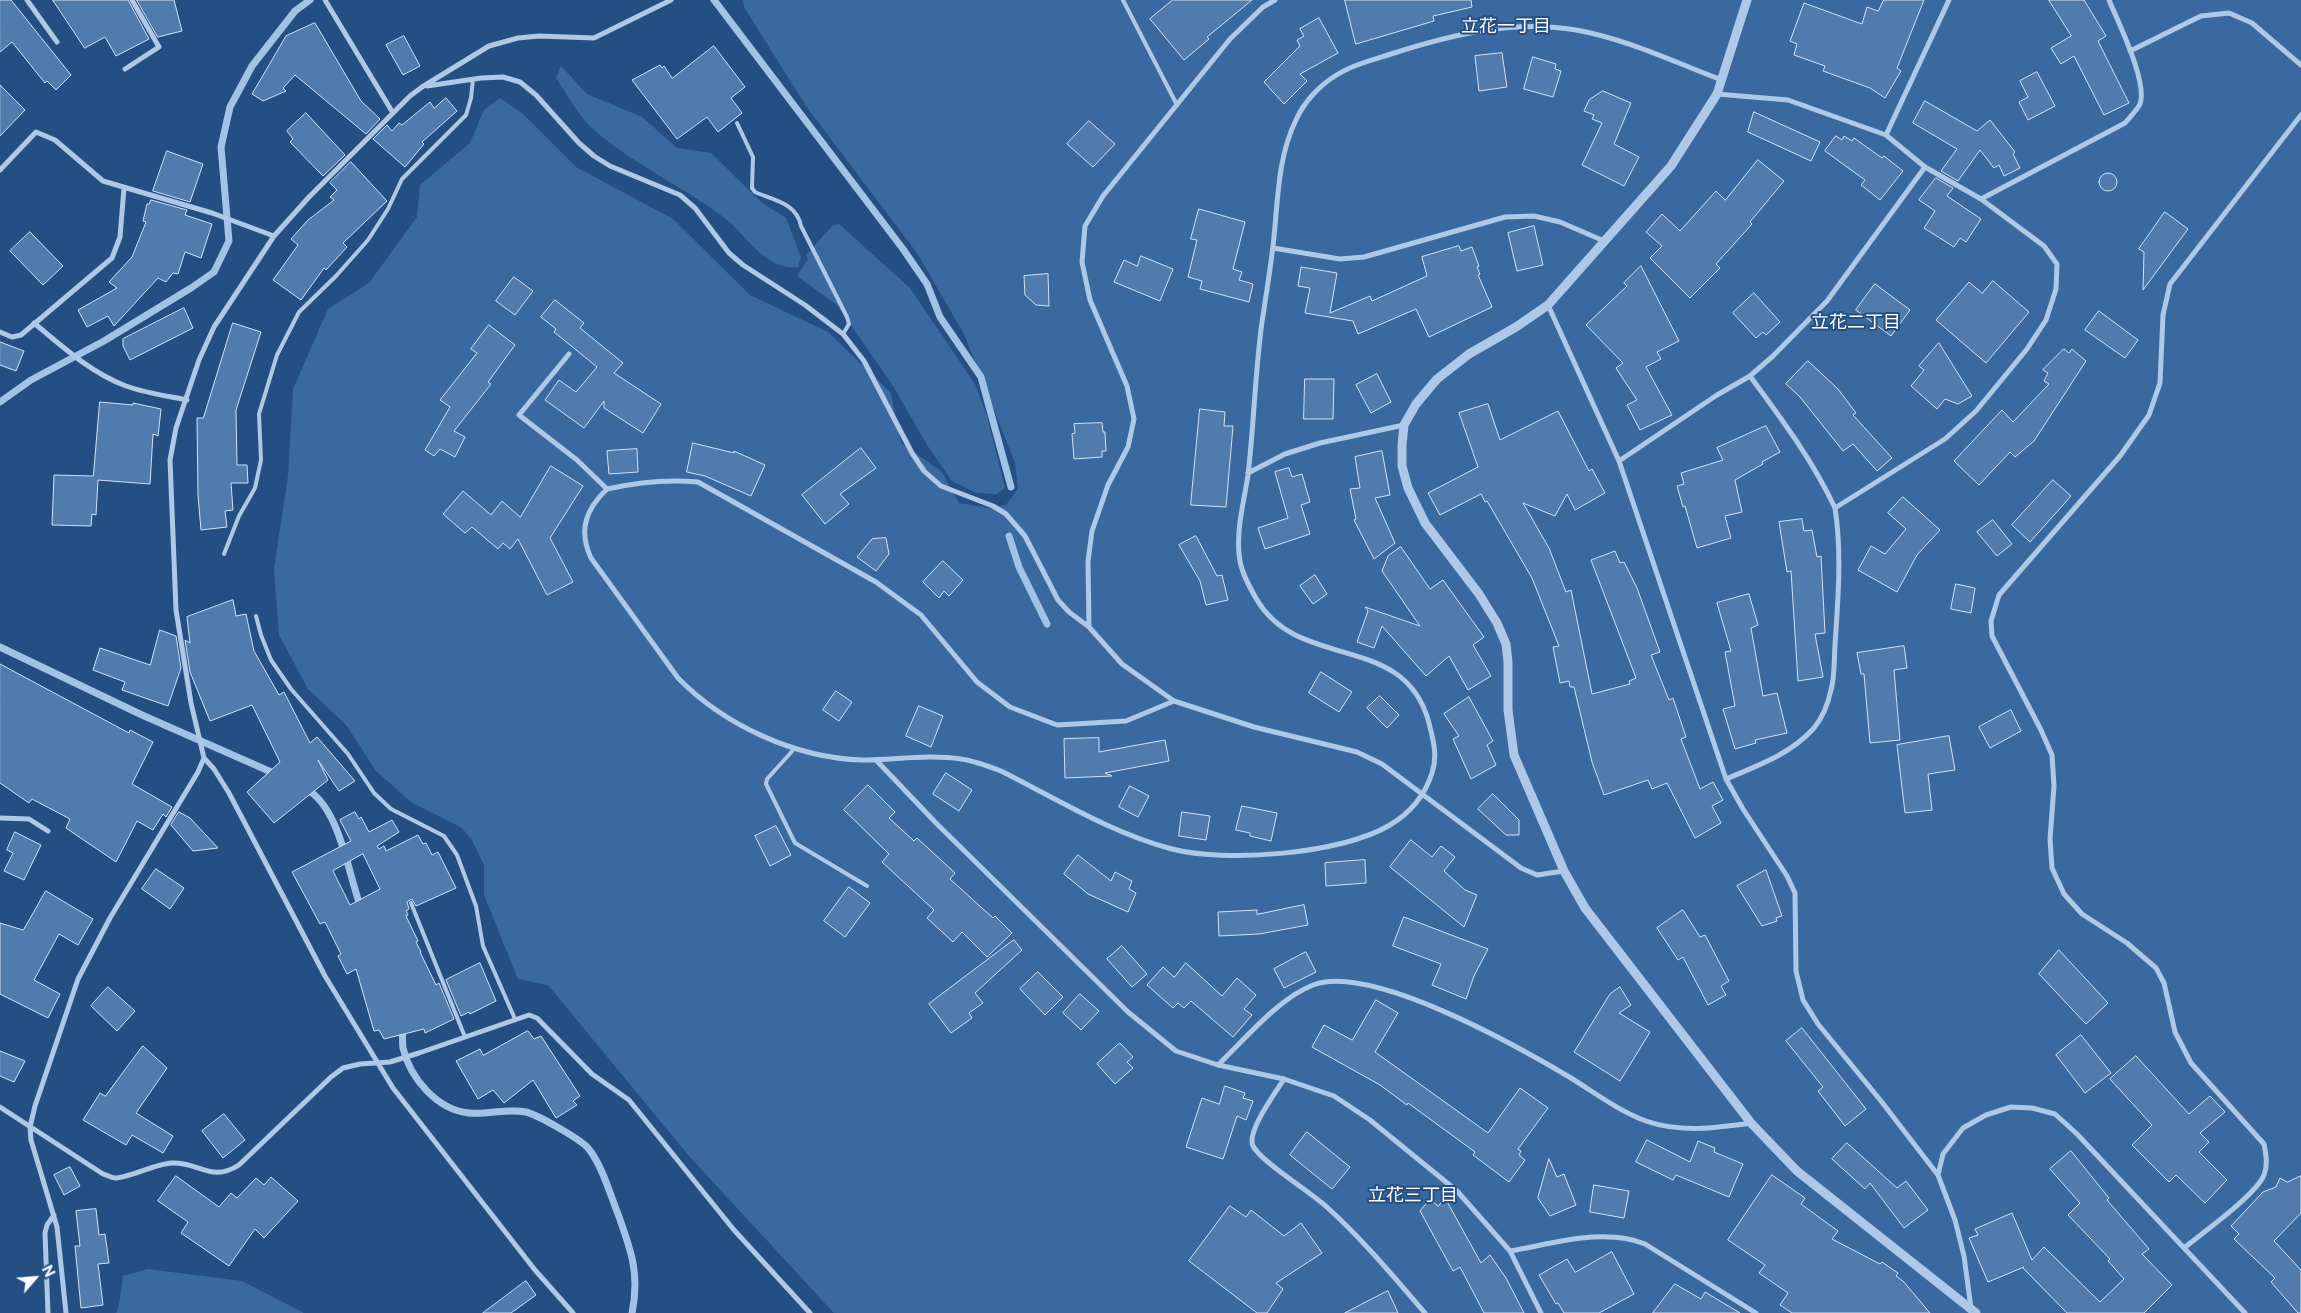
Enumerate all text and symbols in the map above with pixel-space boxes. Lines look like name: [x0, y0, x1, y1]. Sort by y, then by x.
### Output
district label: 立花一丁目: [1461, 15, 1551, 37]
district label: 立花二丁目: [1811, 311, 1901, 333]
district label: 立花三丁目: [1368, 1184, 1458, 1206]
north arrow: [10, 1253, 60, 1303]
text: N: [39, 1263, 58, 1280]

